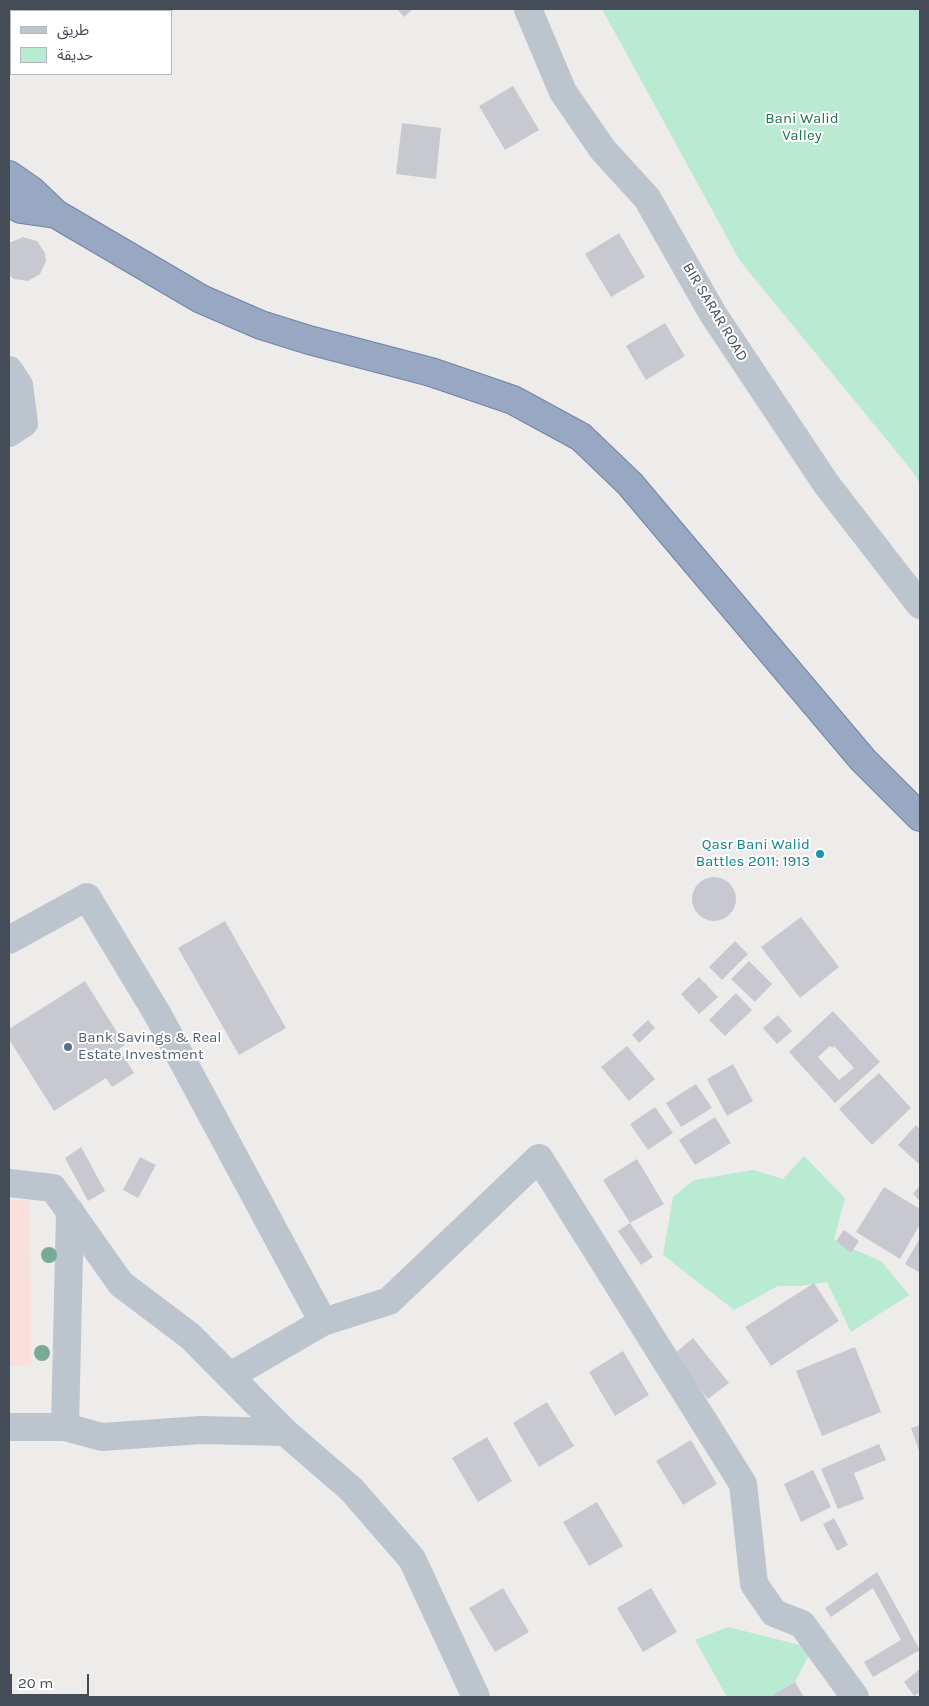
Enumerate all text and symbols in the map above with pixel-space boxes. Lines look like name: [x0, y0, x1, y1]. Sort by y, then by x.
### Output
legend: [10, 10, 172, 75]
text: طريق: [57, 21, 89, 39]
text: حديقة: [57, 46, 93, 64]
park label: Bani Walid Valley: [765, 110, 839, 145]
street label: BIR SARAR ROAD: [678, 259, 752, 365]
place label: Qasr Bani Walid Battles 2011: 1913: [696, 836, 810, 871]
marker: Qasr Bani Walid Battles 2011: 1913: [814, 848, 826, 860]
place label: Bank Savings & Real Estate Investment: [78, 1029, 222, 1064]
marker: Bank Savings & Real Estate Investment: [62, 1041, 74, 1053]
scale bar: [12, 1664, 91, 1696]
text: 20 m: [18, 1674, 53, 1692]

